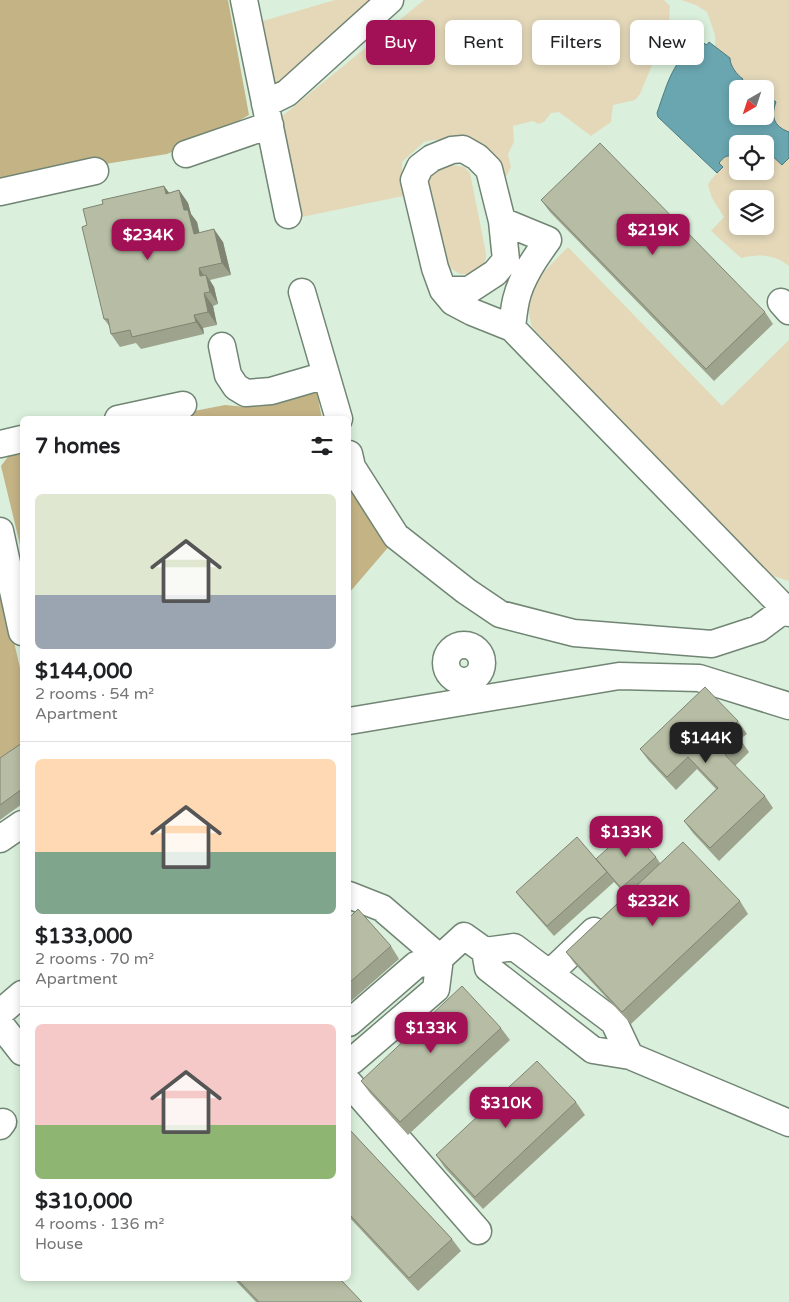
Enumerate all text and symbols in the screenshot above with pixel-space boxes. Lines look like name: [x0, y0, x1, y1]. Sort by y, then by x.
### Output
chip: Buy: [366, 20, 435, 65]
chip: Rent: [445, 20, 522, 65]
chip: Filters: [532, 20, 620, 65]
chip: New: [630, 20, 704, 65]
north arrow: [729, 80, 774, 125]
map controls: [729, 80, 774, 235]
button: locate: [729, 135, 774, 180]
button: layers: [729, 190, 774, 235]
pin: $219K: [618, 214, 688, 256]
pin: $234K: [113, 218, 183, 261]
text: $219K: [628, 220, 678, 240]
text: $234K: [123, 225, 173, 245]
icon: filters: [308, 432, 336, 460]
text: 7 homes: [35, 434, 120, 459]
icon: home: [141, 526, 231, 616]
text: $144,000: [35, 659, 133, 684]
text: 2 rooms · 54 m²: [35, 684, 154, 704]
text: Apartment: [35, 704, 118, 724]
pin: $144K: [671, 722, 741, 764]
text: $144K: [681, 728, 731, 748]
icon: home: [141, 792, 231, 882]
pin: $133K: [591, 816, 661, 858]
text: $133K: [601, 822, 651, 842]
pin: $232K: [618, 884, 688, 927]
text: $232K: [628, 891, 678, 911]
text: $133,000: [35, 924, 133, 949]
text: 2 rooms · 70 m²: [35, 949, 154, 969]
text: Apartment: [35, 969, 118, 989]
pin: $133K: [396, 1012, 466, 1054]
text: $133K: [406, 1018, 456, 1038]
icon: home: [141, 1057, 231, 1147]
pin: $310K: [471, 1086, 541, 1129]
text: $310K: [481, 1093, 531, 1113]
text: $310,000: [35, 1189, 133, 1214]
text: 4 rooms · 136 m²: [35, 1214, 164, 1234]
text: House: [35, 1234, 83, 1254]

